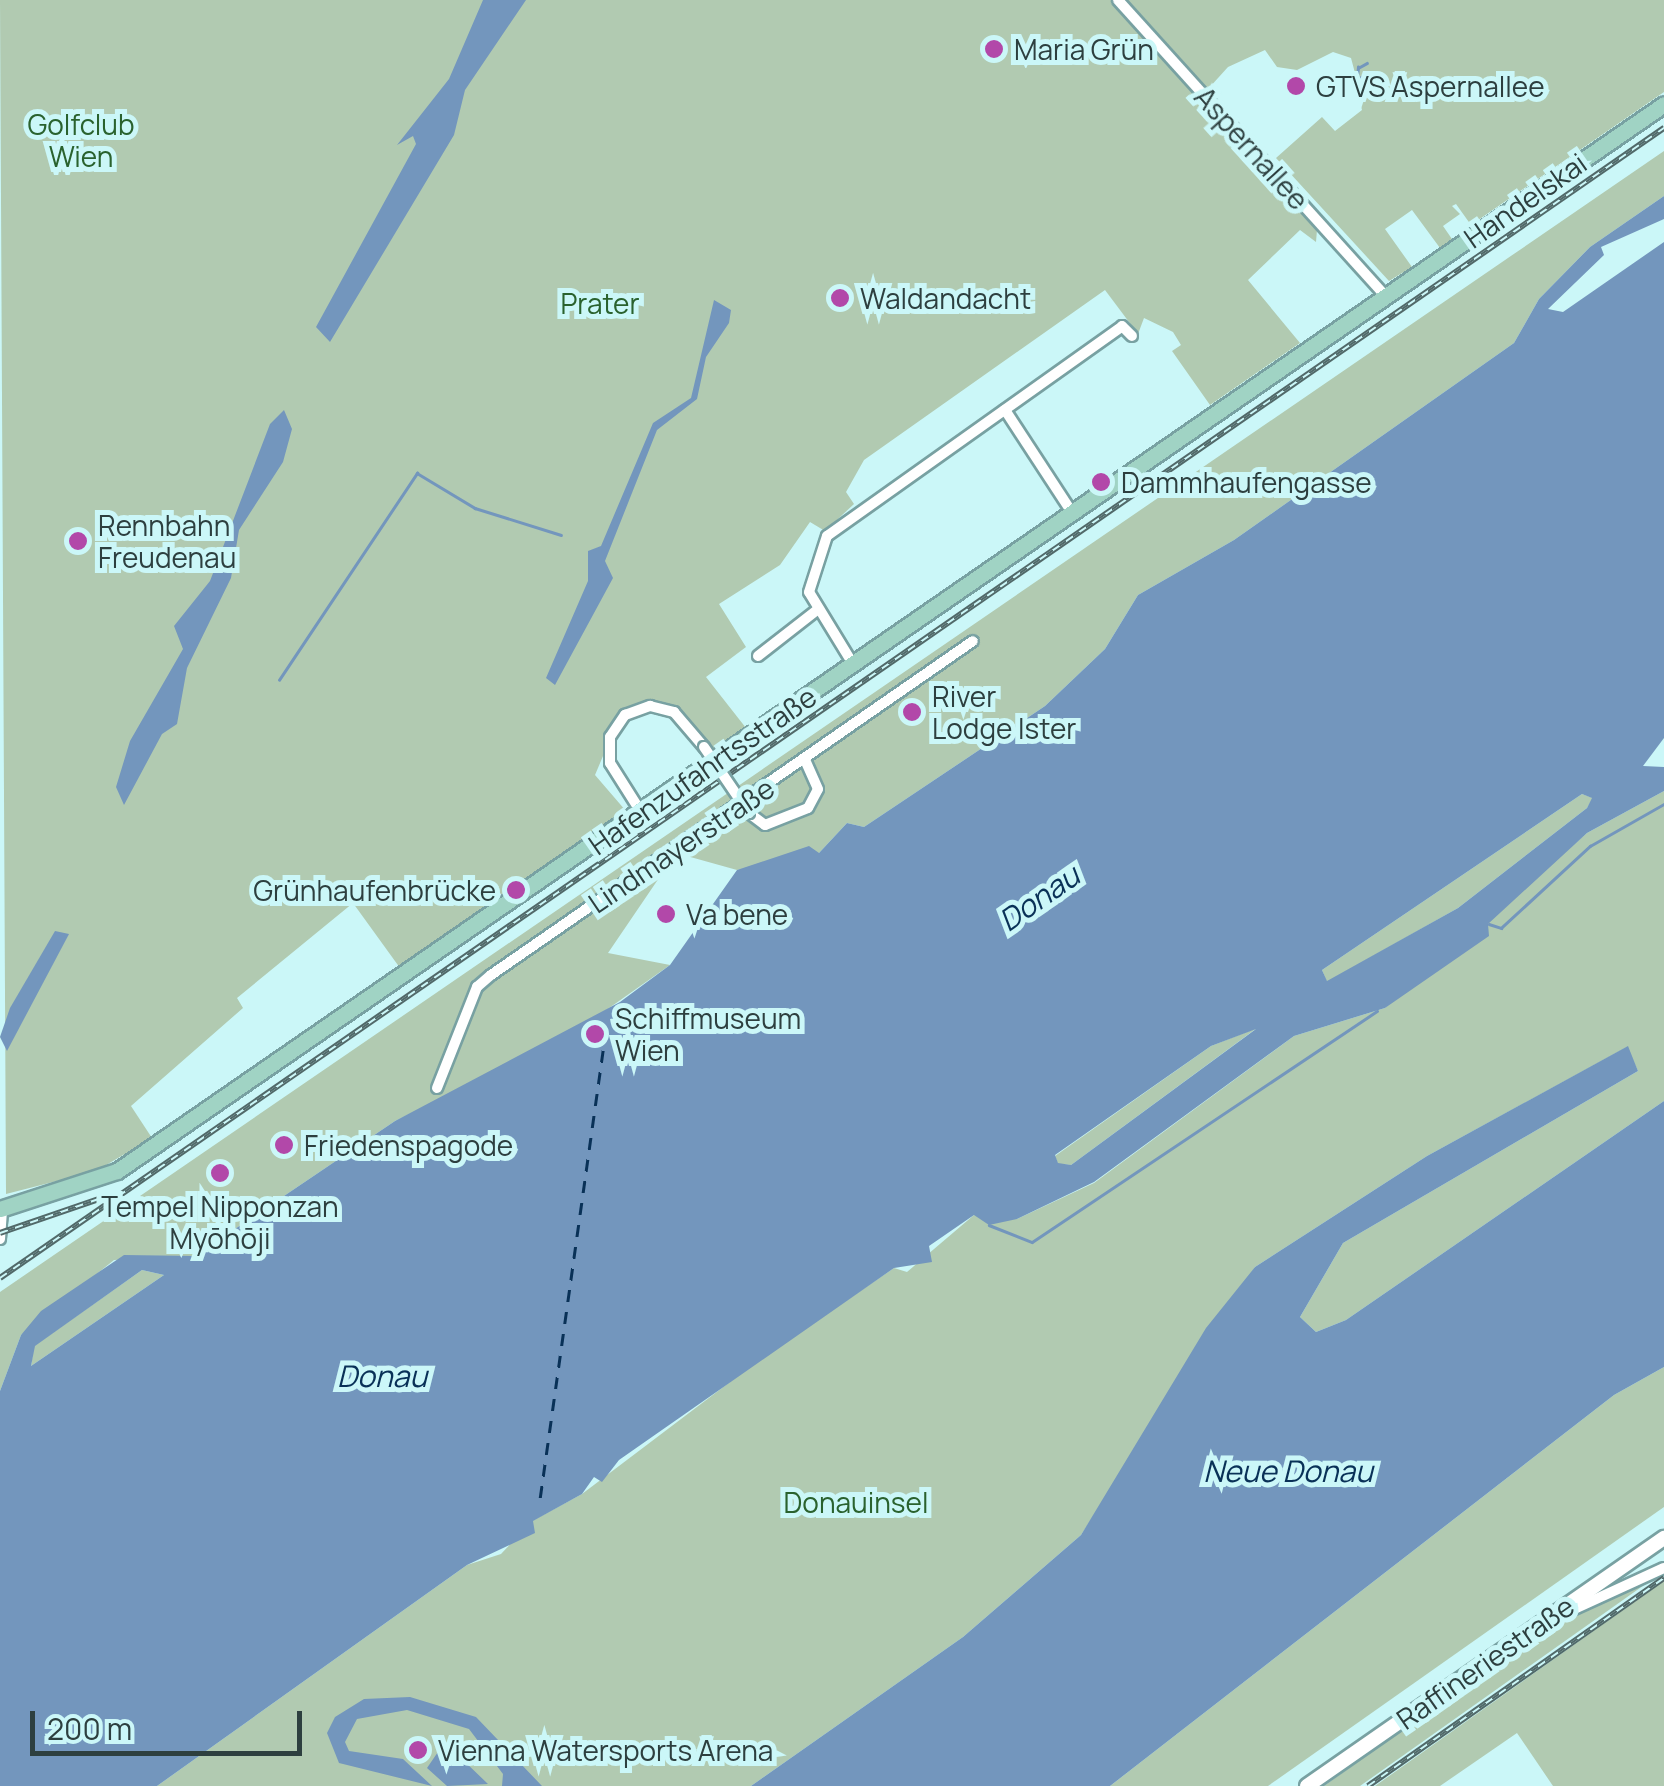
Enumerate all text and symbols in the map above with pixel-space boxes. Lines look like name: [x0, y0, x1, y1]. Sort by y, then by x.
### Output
place label: Maria Grün: [1014, 32, 1154, 66]
marker: Maria Grün: [983, 38, 1005, 60]
place label: GTVS Aspernallee: [1316, 69, 1545, 103]
marker: GTVS Aspernallee: [1285, 75, 1307, 97]
street label: Aspernallee: [1188, 80, 1316, 216]
park label: Golfclub Wien: [27, 107, 135, 173]
street label: Handelskai: [1457, 146, 1593, 254]
place label: Waldandacht: [860, 281, 1031, 315]
park label: Prater: [560, 286, 640, 320]
marker: Waldandacht: [829, 287, 851, 309]
place label: Dammhaufengasse: [1121, 465, 1372, 499]
marker: Dammhaufengasse: [1090, 471, 1112, 493]
place label: Rennbahn Freudenau: [98, 508, 236, 574]
marker: Rennbahn Freudenau: [67, 530, 89, 552]
street label: Hafenzufahrtsstraße: [582, 679, 822, 861]
place label: River Lodge Ister: [932, 679, 1076, 745]
marker: River Lodge Ister: [901, 701, 923, 723]
street label: Lindmayerstraße: [582, 770, 780, 920]
water label: Donau: [992, 857, 1086, 939]
place label: Grünhaufenbrücke: [253, 873, 496, 907]
marker: Grünhaufenbrücke: [505, 879, 527, 901]
place label: Va bene: [686, 897, 788, 931]
marker: Va bene: [655, 903, 677, 925]
place label: Schiffmuseum Wien: [615, 1001, 801, 1067]
marker: Schiffmuseum Wien: [584, 1023, 606, 1045]
place label: Friedenspagode: [304, 1128, 513, 1162]
marker: Friedenspagode: [273, 1134, 295, 1156]
marker: Tempel Nipponzan Myōhōji: [209, 1162, 231, 1184]
place label: Tempel Nipponzan Myōhōji: [101, 1189, 339, 1255]
water label: Donau: [337, 1358, 427, 1394]
water label: Neue Donau: [1203, 1453, 1373, 1489]
park label: Donauinsel: [784, 1485, 928, 1519]
street label: Raffineriestraße: [1390, 1588, 1580, 1736]
scale bar: [35, 1691, 308, 1753]
text: 200 m: [47, 1708, 132, 1749]
place label: Vienna Watersports Arena: [438, 1733, 773, 1767]
marker: Vienna Watersports Arena: [407, 1739, 429, 1761]

